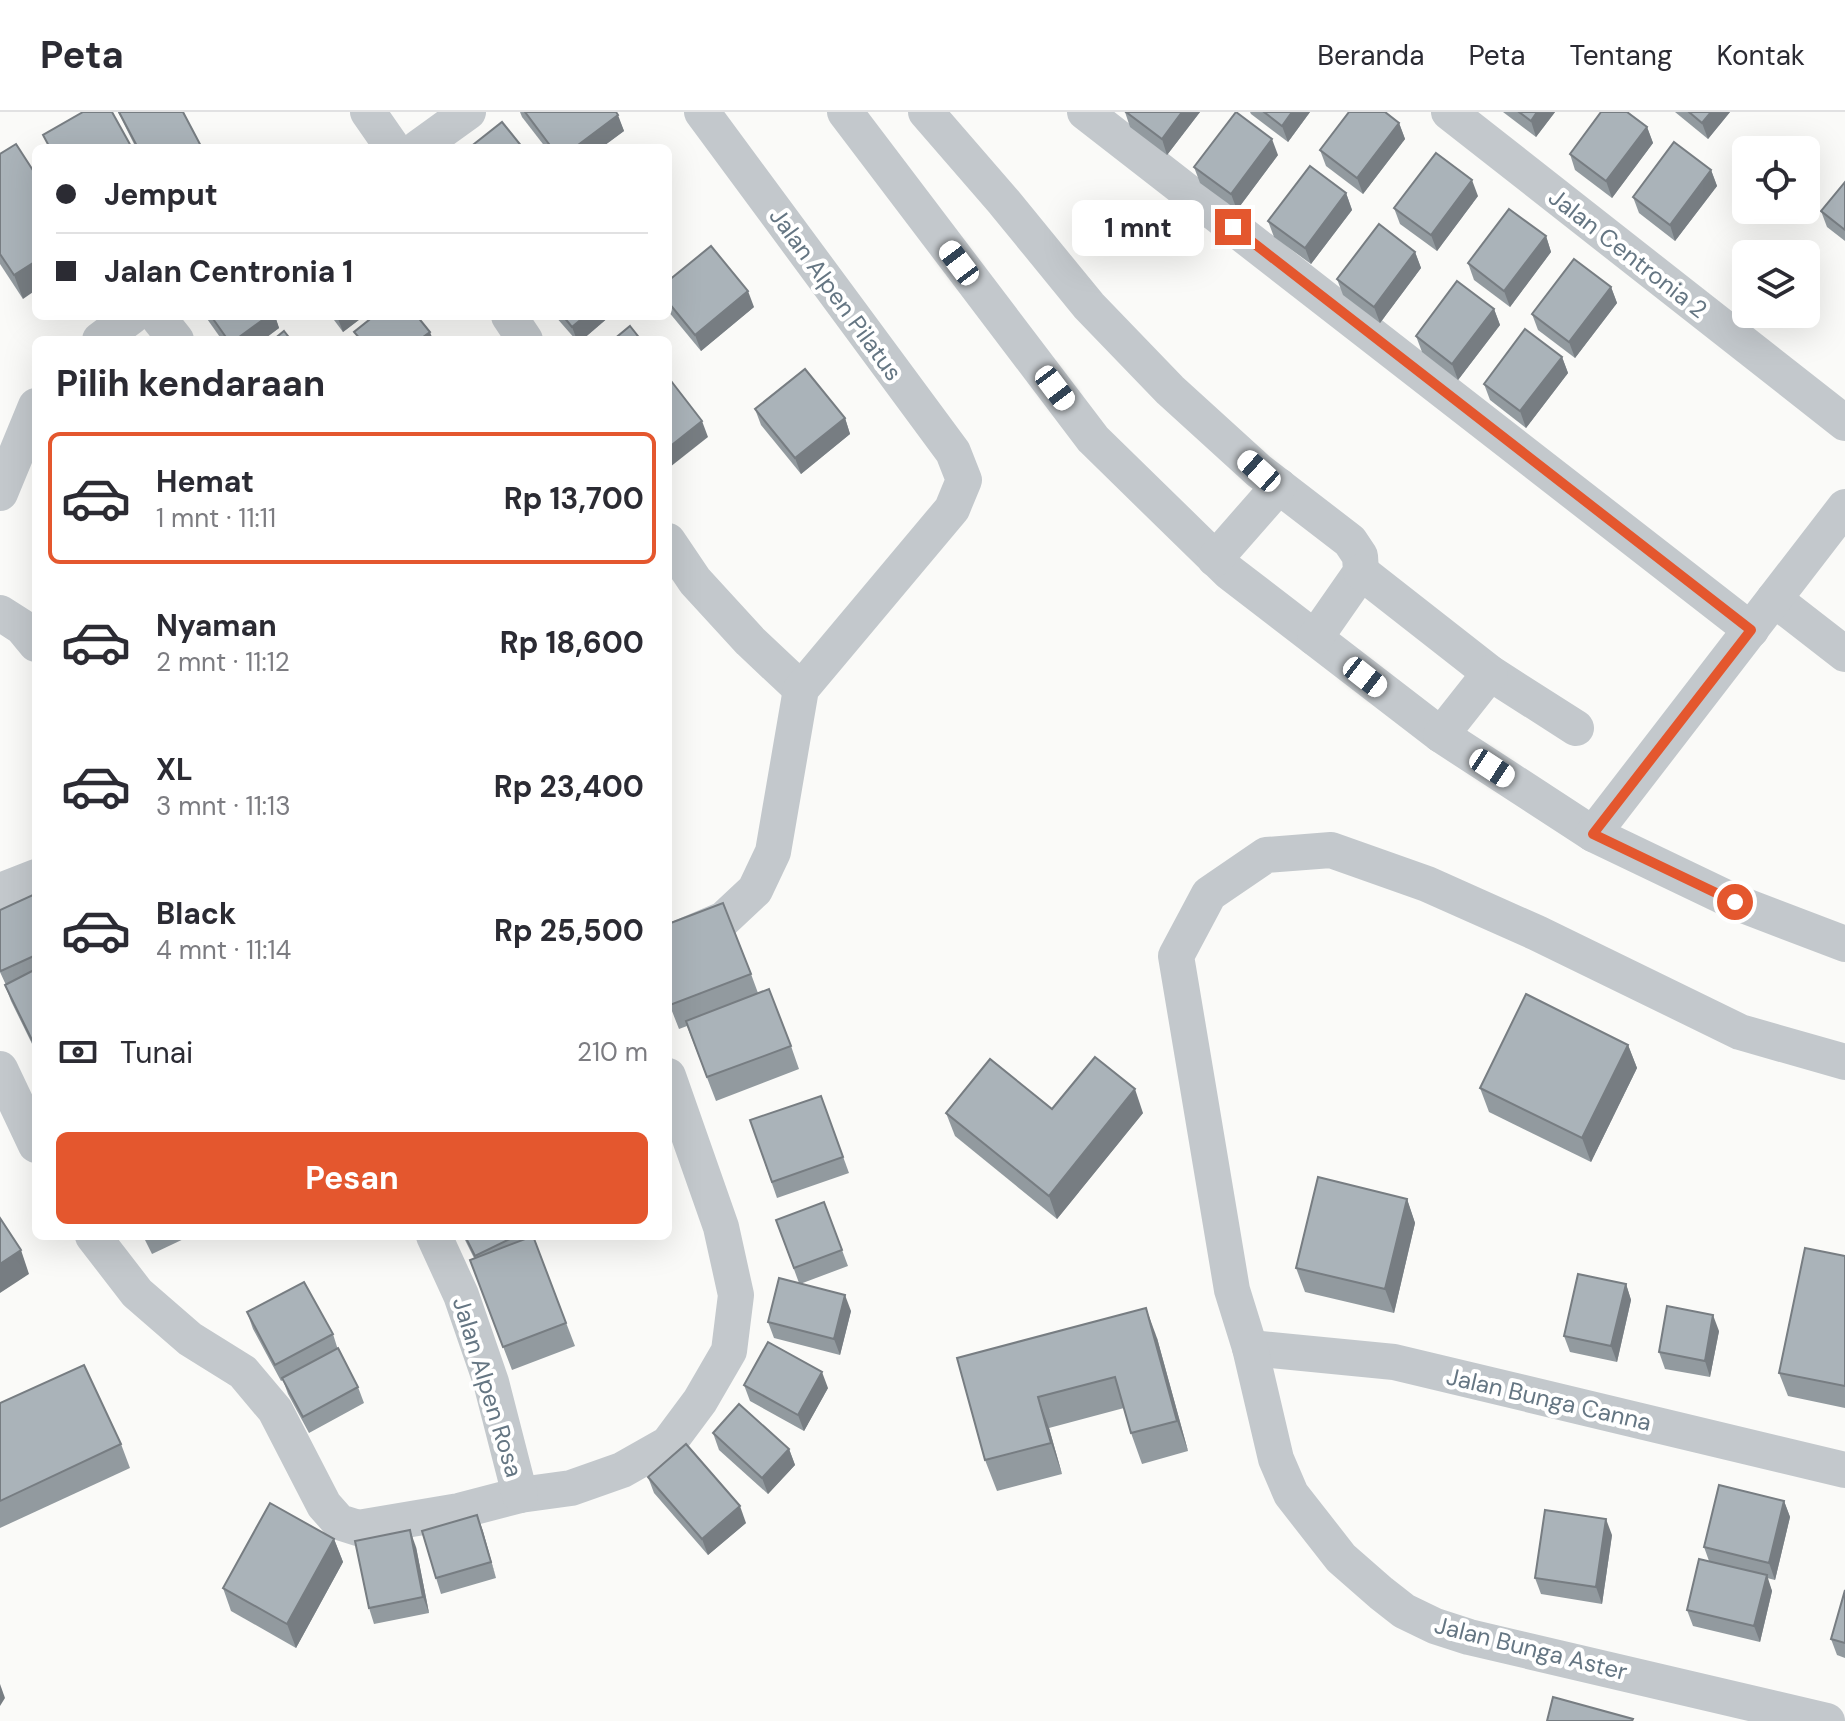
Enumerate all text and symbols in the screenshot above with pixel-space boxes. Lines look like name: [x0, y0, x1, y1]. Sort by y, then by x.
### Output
text: Peta: [40, 30, 124, 80]
text: Beranda: [1317, 37, 1424, 74]
text: Peta: [1468, 37, 1525, 74]
text: Tentang: [1569, 37, 1673, 74]
text: Kontak: [1717, 37, 1805, 74]
map controls: [1732, 136, 1820, 328]
button: locate: [1732, 136, 1820, 224]
text: Jemput: [104, 175, 218, 214]
street label: Jalan Centronia 2: [1542, 181, 1714, 325]
callout: 1 mnt: [1073, 199, 1205, 255]
street label: Jalan Alpen Pilatus: [763, 201, 909, 387]
route end: [1215, 209, 1251, 245]
text: 1 mnt: [1104, 211, 1172, 245]
car: [935, 237, 983, 289]
button: layers: [1732, 240, 1820, 328]
text: Jalan Centronia 1: [104, 252, 353, 291]
text: Pilih kendaraan: [56, 360, 325, 407]
car: [1031, 362, 1079, 414]
car: [1233, 446, 1285, 496]
icon: car: [60, 462, 132, 534]
text: Hemat: [156, 462, 254, 501]
text: Rp 13,700: [504, 479, 644, 518]
text: 1 mnt · 11:11: [156, 501, 276, 535]
icon: car: [60, 606, 132, 678]
text: Nyaman: [156, 606, 277, 645]
text: Rp 18,600: [500, 623, 644, 662]
text: 2 mnt · 11:12: [156, 645, 290, 679]
car: [1339, 653, 1391, 701]
car: [1465, 745, 1519, 791]
icon: car: [60, 750, 132, 822]
text: XL: [156, 750, 193, 789]
text: Rp 23,400: [494, 767, 644, 806]
text: 3 mnt · 11:13: [156, 789, 291, 823]
route start: [1717, 884, 1753, 920]
icon: car: [60, 894, 132, 966]
text: Black: [156, 894, 236, 933]
text: Rp 25,500: [494, 911, 644, 950]
text: 4 mnt · 11:14: [156, 933, 291, 967]
icon: cash: [56, 1030, 100, 1074]
text: Tunai: [120, 1033, 193, 1072]
text: 210 m: [577, 1035, 648, 1069]
button: Pesan: [56, 1132, 648, 1224]
street label: Jalan Alpen Rosa: [446, 1293, 530, 1481]
street label: Jalan Bunga Canna: [1444, 1360, 1654, 1438]
street label: Jalan Bunga Aster: [1431, 1609, 1631, 1687]

